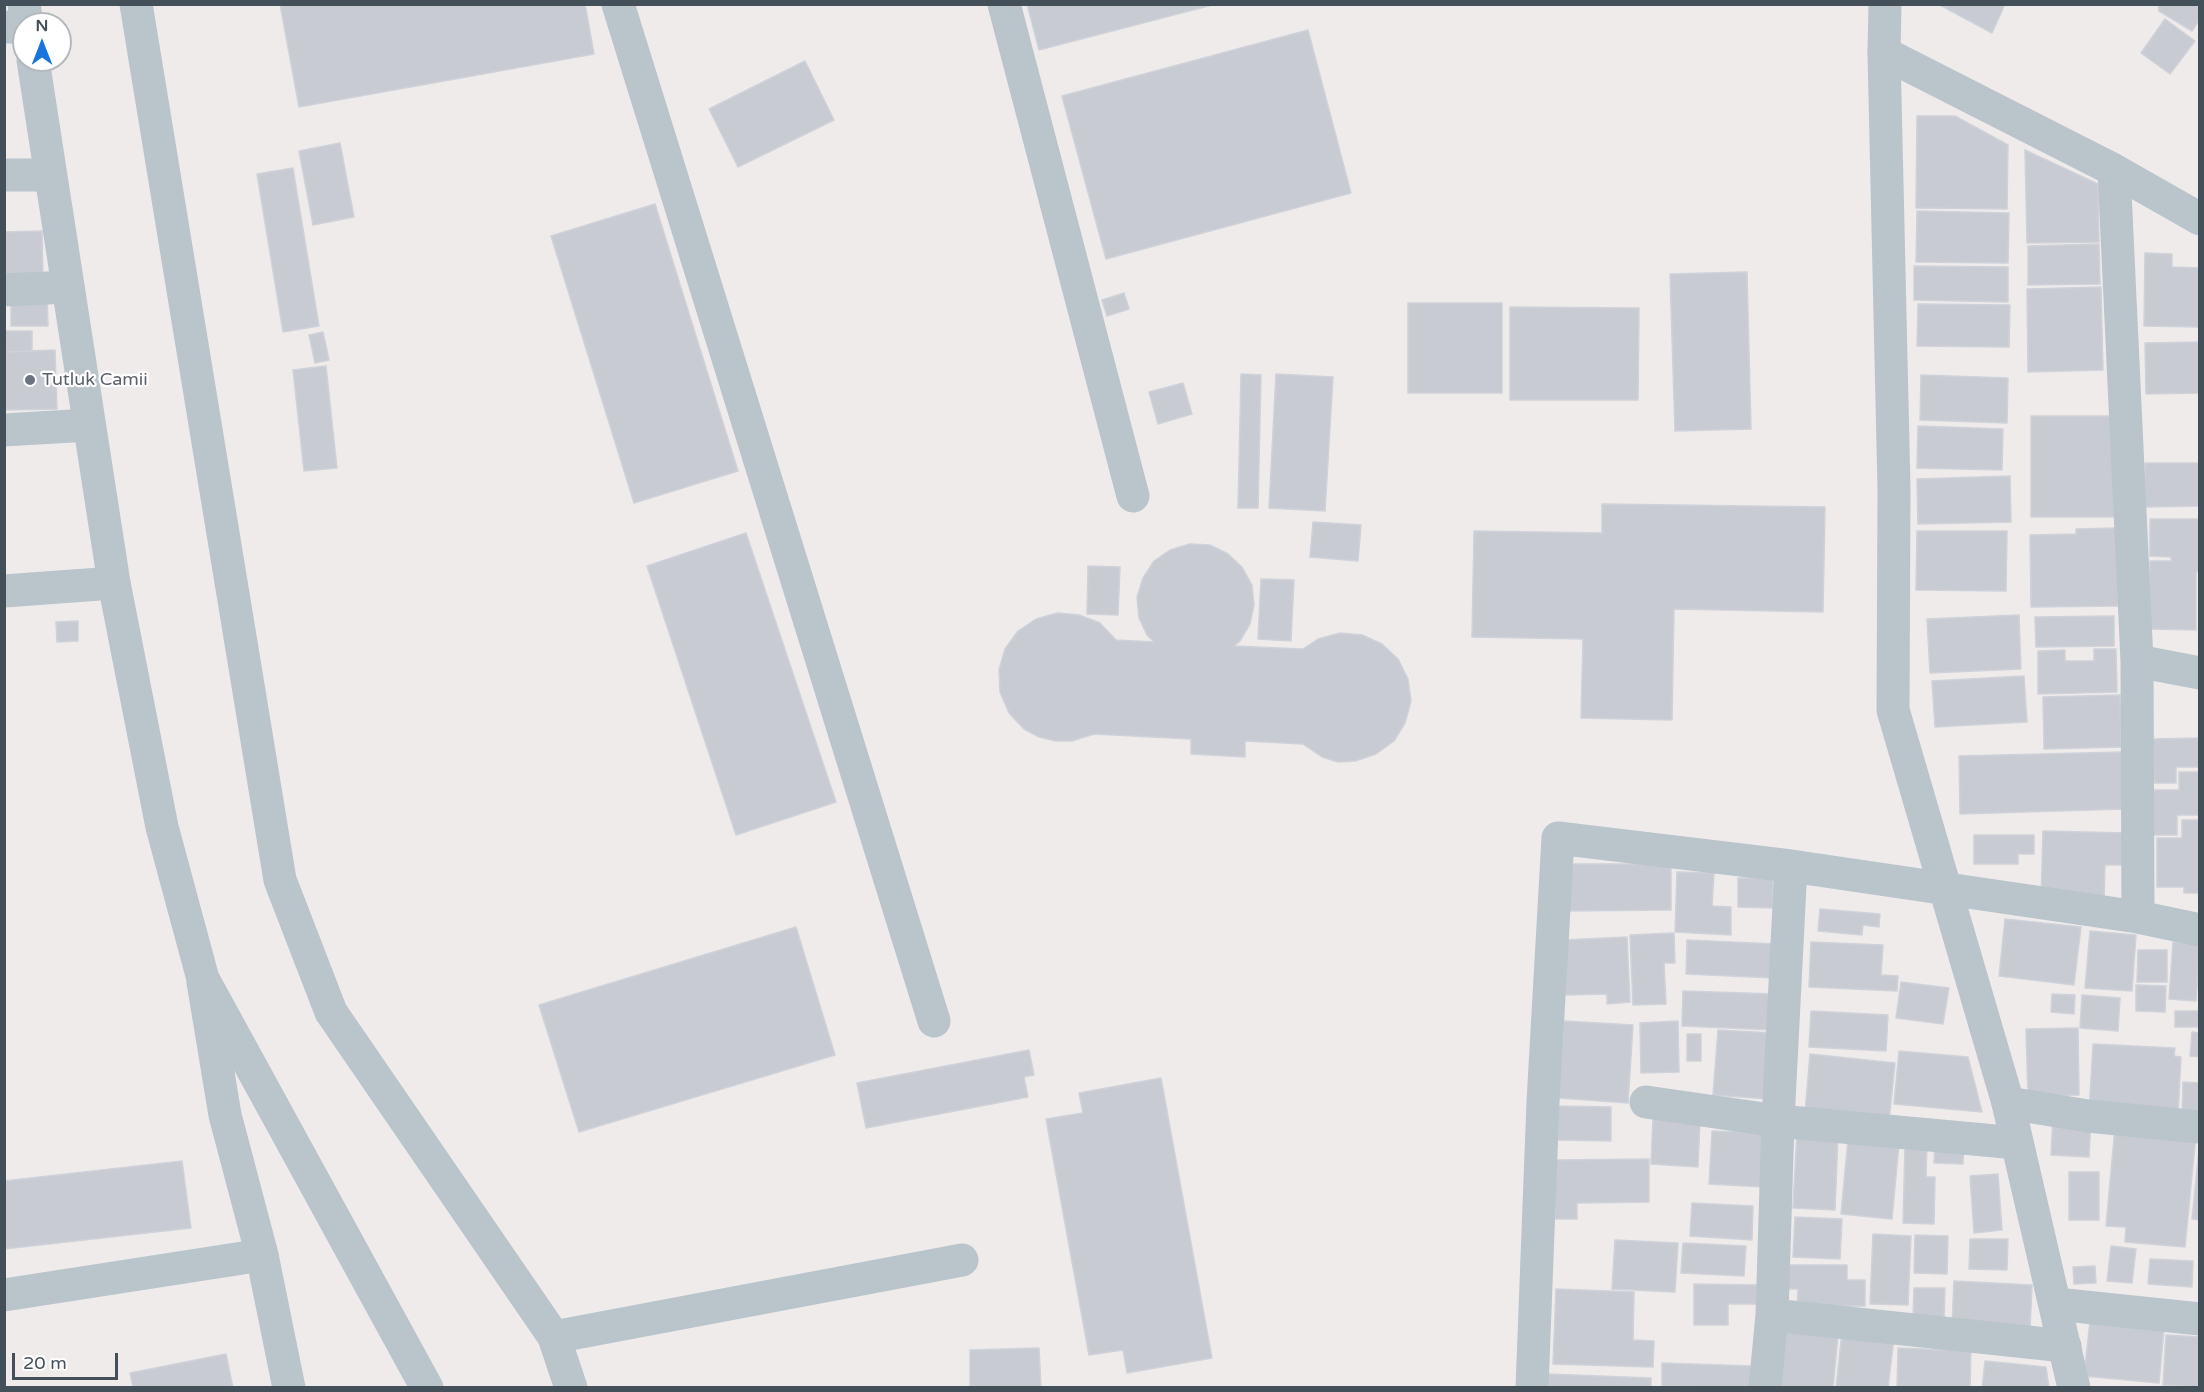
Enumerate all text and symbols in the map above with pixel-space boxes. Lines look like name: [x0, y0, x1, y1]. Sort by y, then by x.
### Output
north arrow: [12, 12, 72, 72]
text: N: [36, 16, 48, 36]
place label: Tutluk Camii: [42, 369, 148, 391]
marker: Tutluk Camii: [23, 373, 37, 387]
scale bar: [15, 1341, 122, 1379]
text: 20 m: [23, 1352, 67, 1374]

